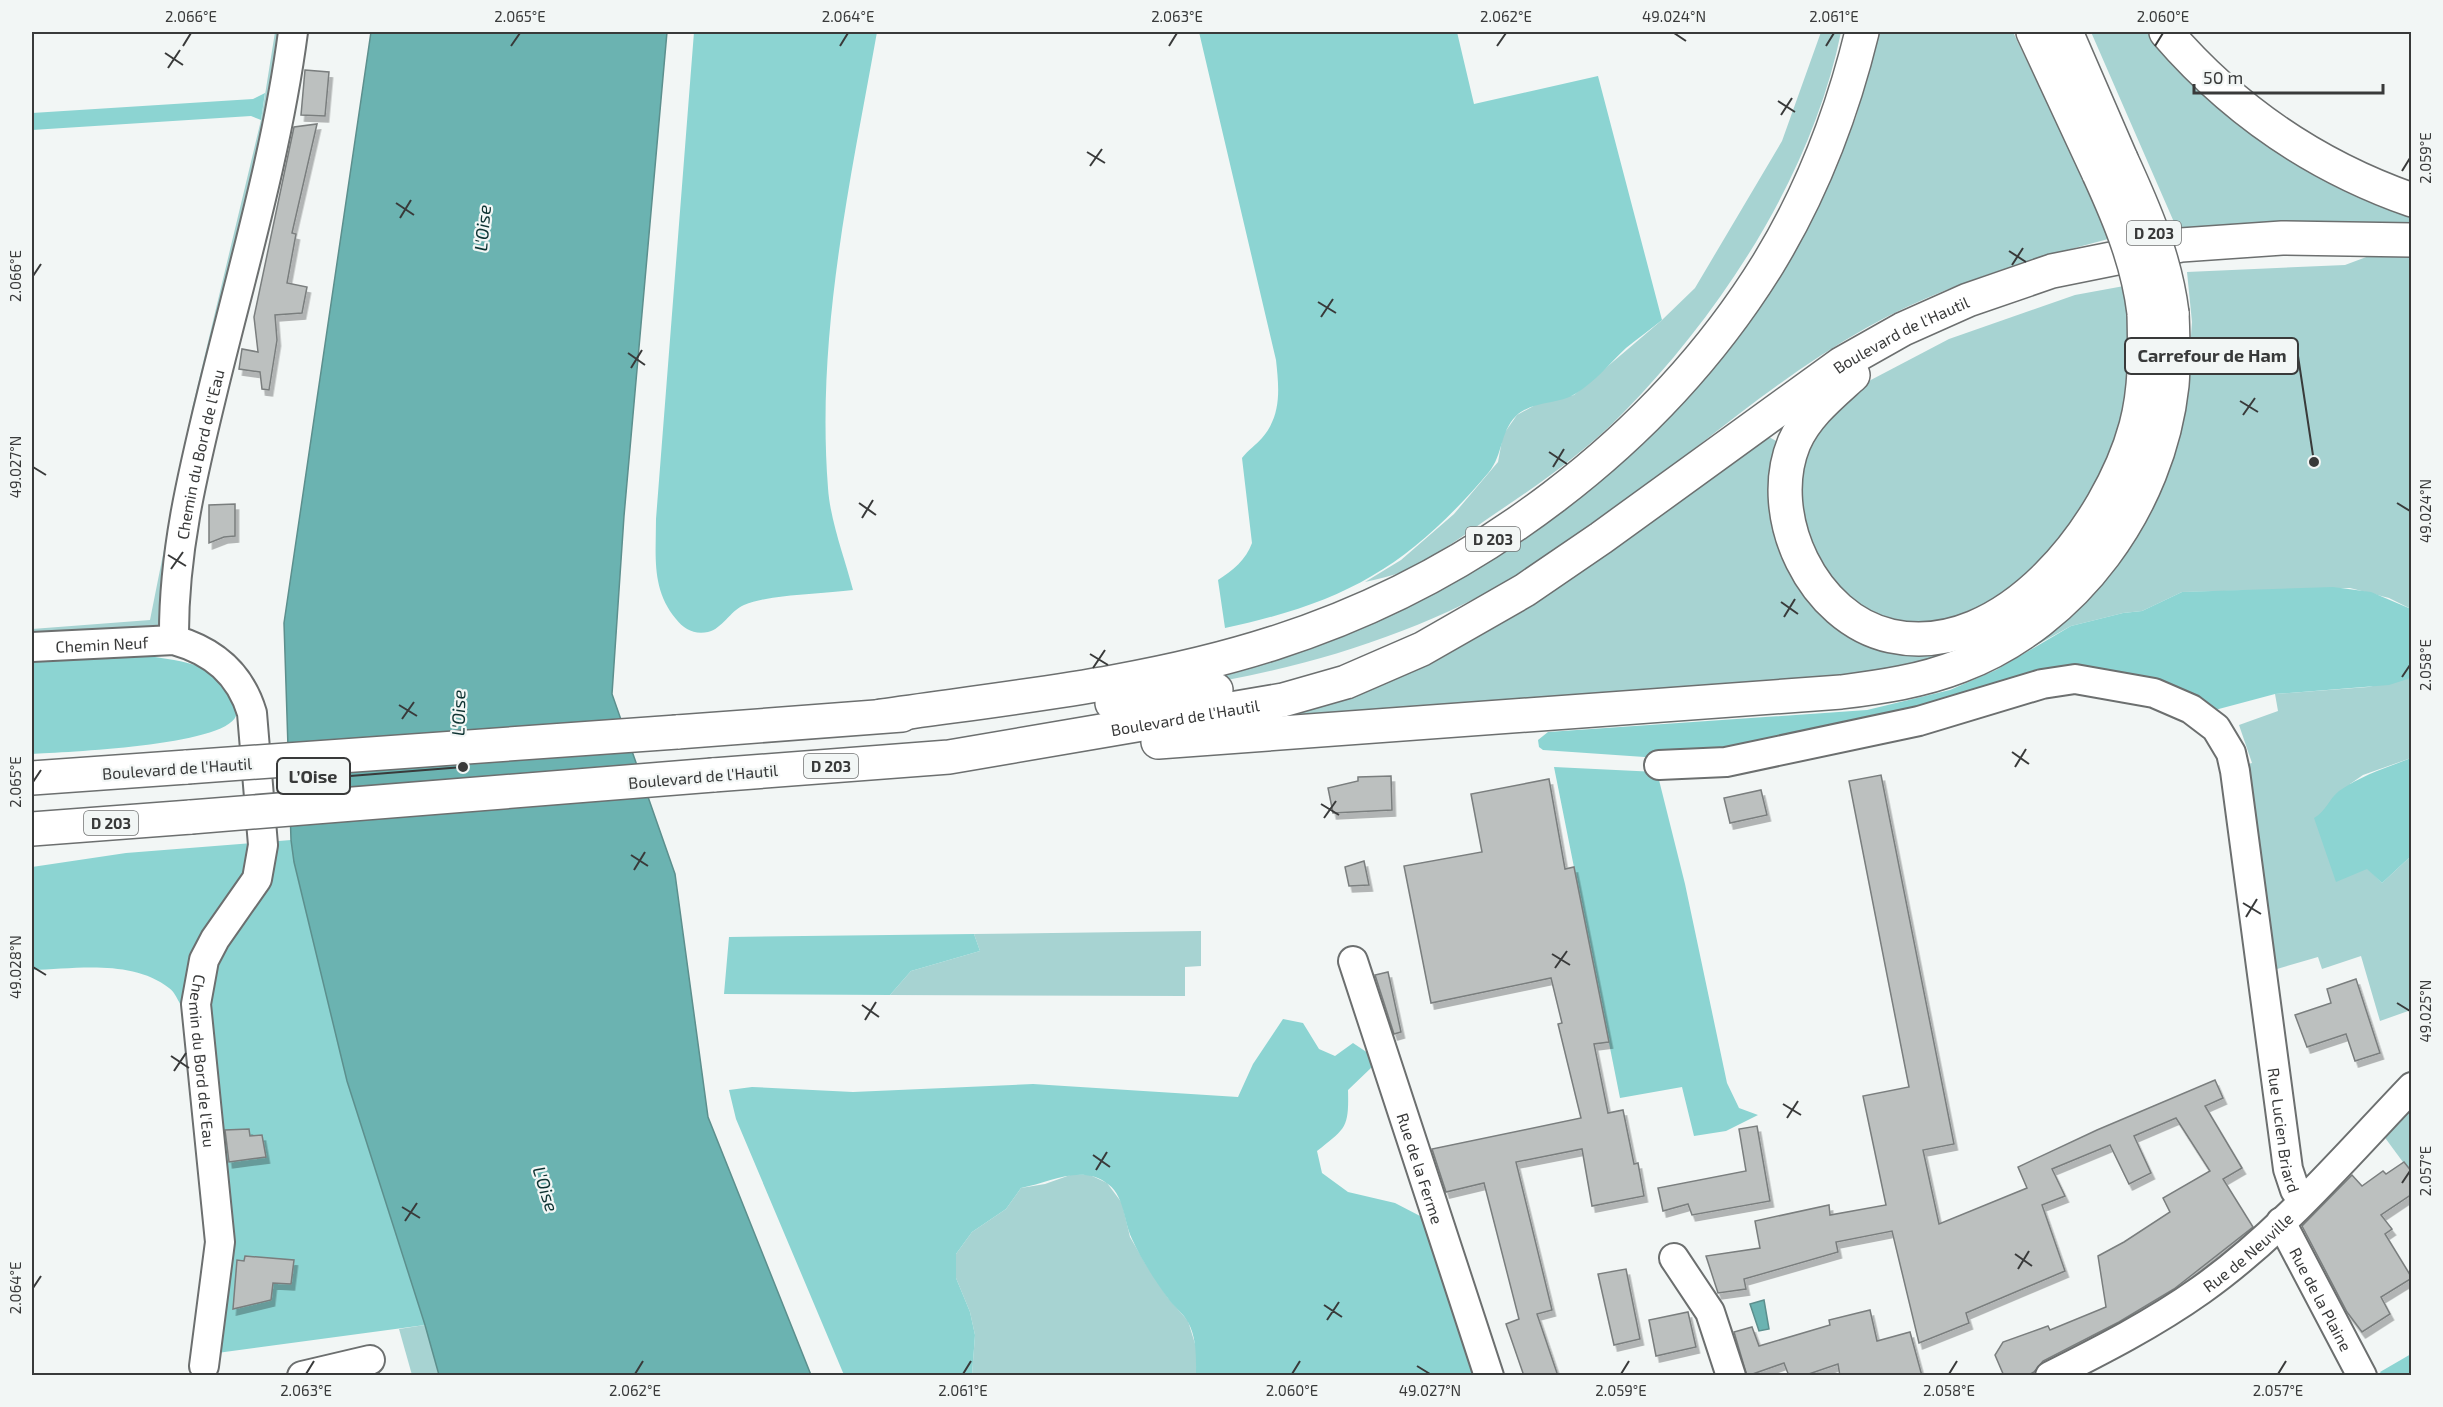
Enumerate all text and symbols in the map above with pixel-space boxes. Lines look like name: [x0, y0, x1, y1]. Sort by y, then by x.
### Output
text: 2.066°E: [165, 7, 217, 25]
text: 2.065°E: [494, 7, 546, 25]
text: 2.064°E: [822, 7, 874, 25]
text: 2.063°E: [1151, 7, 1203, 25]
text: 2.062°E: [1480, 7, 1532, 25]
text: 49.024°N: [1642, 7, 1706, 25]
text: 2.061°E: [1809, 7, 1859, 25]
text: 2.060°E: [2137, 7, 2189, 25]
scale bar: [2194, 57, 2383, 95]
text: 50 m: [2203, 66, 2243, 88]
text: 2.059°E: [2416, 132, 2434, 184]
water label: L'Oise: [469, 204, 495, 252]
road number: D 203: [2127, 221, 2181, 245]
text: 2.066°E: [6, 250, 24, 302]
street label: Boulevard de l'Hautil: [1829, 291, 1972, 377]
callout: Carrefour de Ham: [2125, 338, 2298, 374]
text: Carrefour de Ham: [2137, 344, 2287, 366]
street label: Chemin du Bord de l'Eau: [172, 367, 227, 541]
text: 49.027°N: [6, 436, 24, 498]
text: 49.024°N: [2416, 479, 2434, 543]
road number: D 203: [1466, 527, 1520, 551]
street label: Chemin Neuf: [55, 632, 150, 655]
text: 2.058°E: [2416, 639, 2434, 691]
water label: L'Oise: [447, 689, 469, 736]
street label: Boulevard de l'Hautil: [1109, 695, 1261, 739]
street label: Boulevard de l'Hautil: [101, 753, 253, 783]
road number: D 203: [804, 754, 858, 778]
text: 2.065°E: [6, 756, 24, 808]
callout: L’Oise: [277, 758, 350, 794]
street label: Boulevard de l'Hautil: [627, 760, 779, 792]
text: L’Oise: [289, 765, 337, 787]
road number: D 203: [84, 811, 138, 835]
text: 49.028°N: [6, 935, 24, 999]
street label: Chemin du Bord de l'Eau: [186, 973, 220, 1148]
text: 49.025°N: [2416, 980, 2434, 1042]
street label: Rue Lucien Briard: [2265, 1066, 2305, 1195]
street label: Rue de la Ferme: [1394, 1110, 1448, 1226]
text: 2.057°E: [2416, 1146, 2434, 1196]
water label: L'Oise: [528, 1163, 564, 1215]
street label: Rue de Neuville: [2199, 1208, 2296, 1295]
street label: Rue de la Plaine: [2286, 1244, 2357, 1354]
text: 2.064°E: [6, 1262, 24, 1314]
text: 2.063°E: [280, 1381, 332, 1399]
text: 2.062°E: [609, 1381, 661, 1399]
text: 2.061°E: [938, 1381, 988, 1399]
text: 2.060°E: [1266, 1381, 1318, 1399]
text: 49.027°N: [1399, 1381, 1461, 1399]
text: 2.059°E: [1595, 1381, 1647, 1399]
text: 2.058°E: [1923, 1381, 1975, 1399]
text: 2.057°E: [2253, 1381, 2303, 1399]

